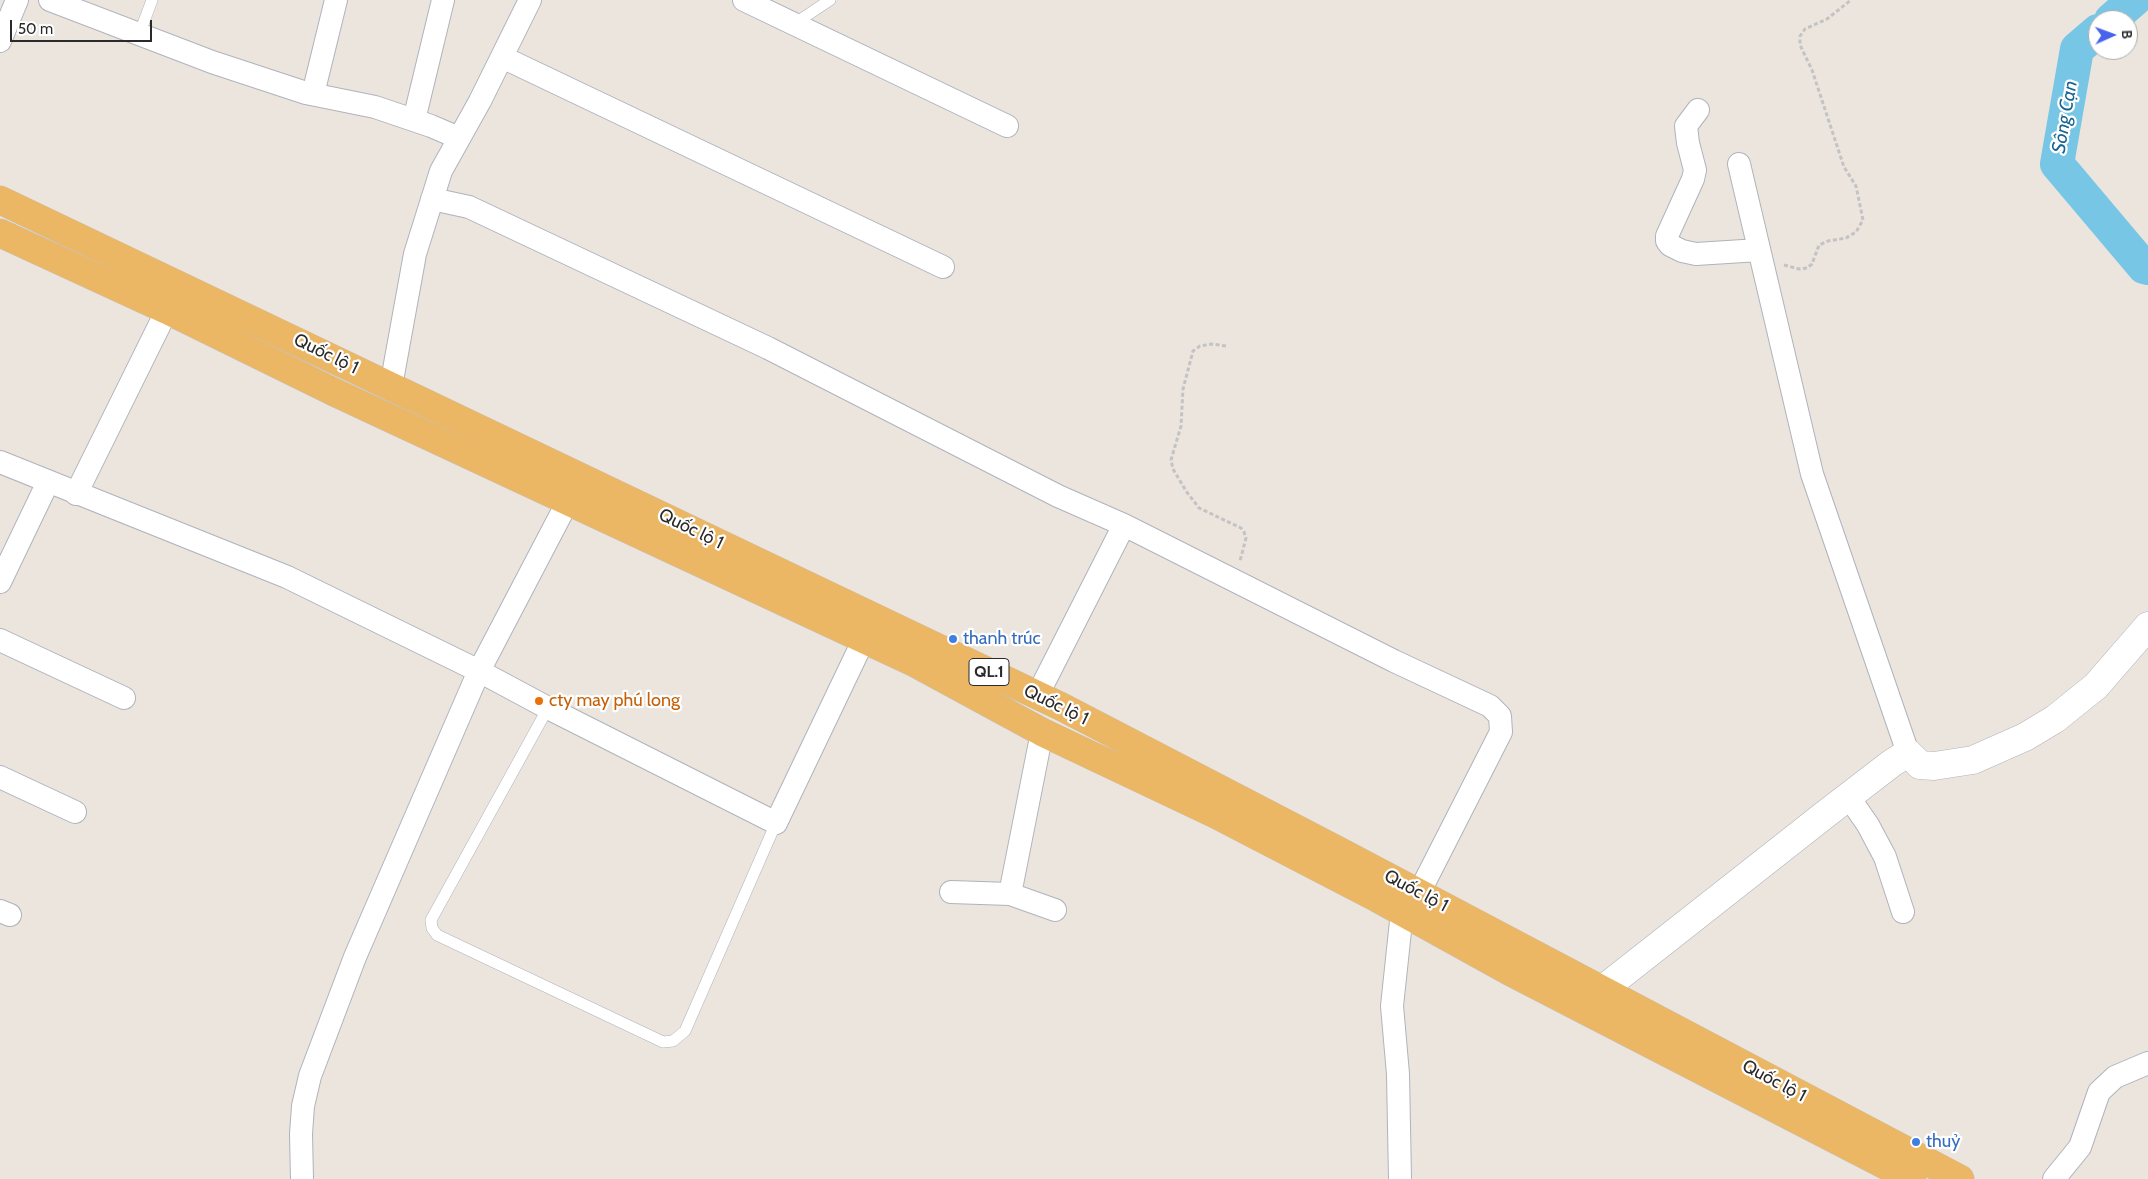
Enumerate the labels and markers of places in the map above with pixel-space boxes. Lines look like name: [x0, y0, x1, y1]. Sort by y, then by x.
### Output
place label: thanh trúc: [963, 628, 1041, 650]
marker: thanh trúc: [947, 633, 959, 645]
place label: cty may phú long: [549, 690, 680, 712]
marker: cty may phú long: [533, 695, 545, 707]
place label: thuỷ: [1926, 1131, 1960, 1153]
marker: thuỷ: [1910, 1136, 1922, 1148]

